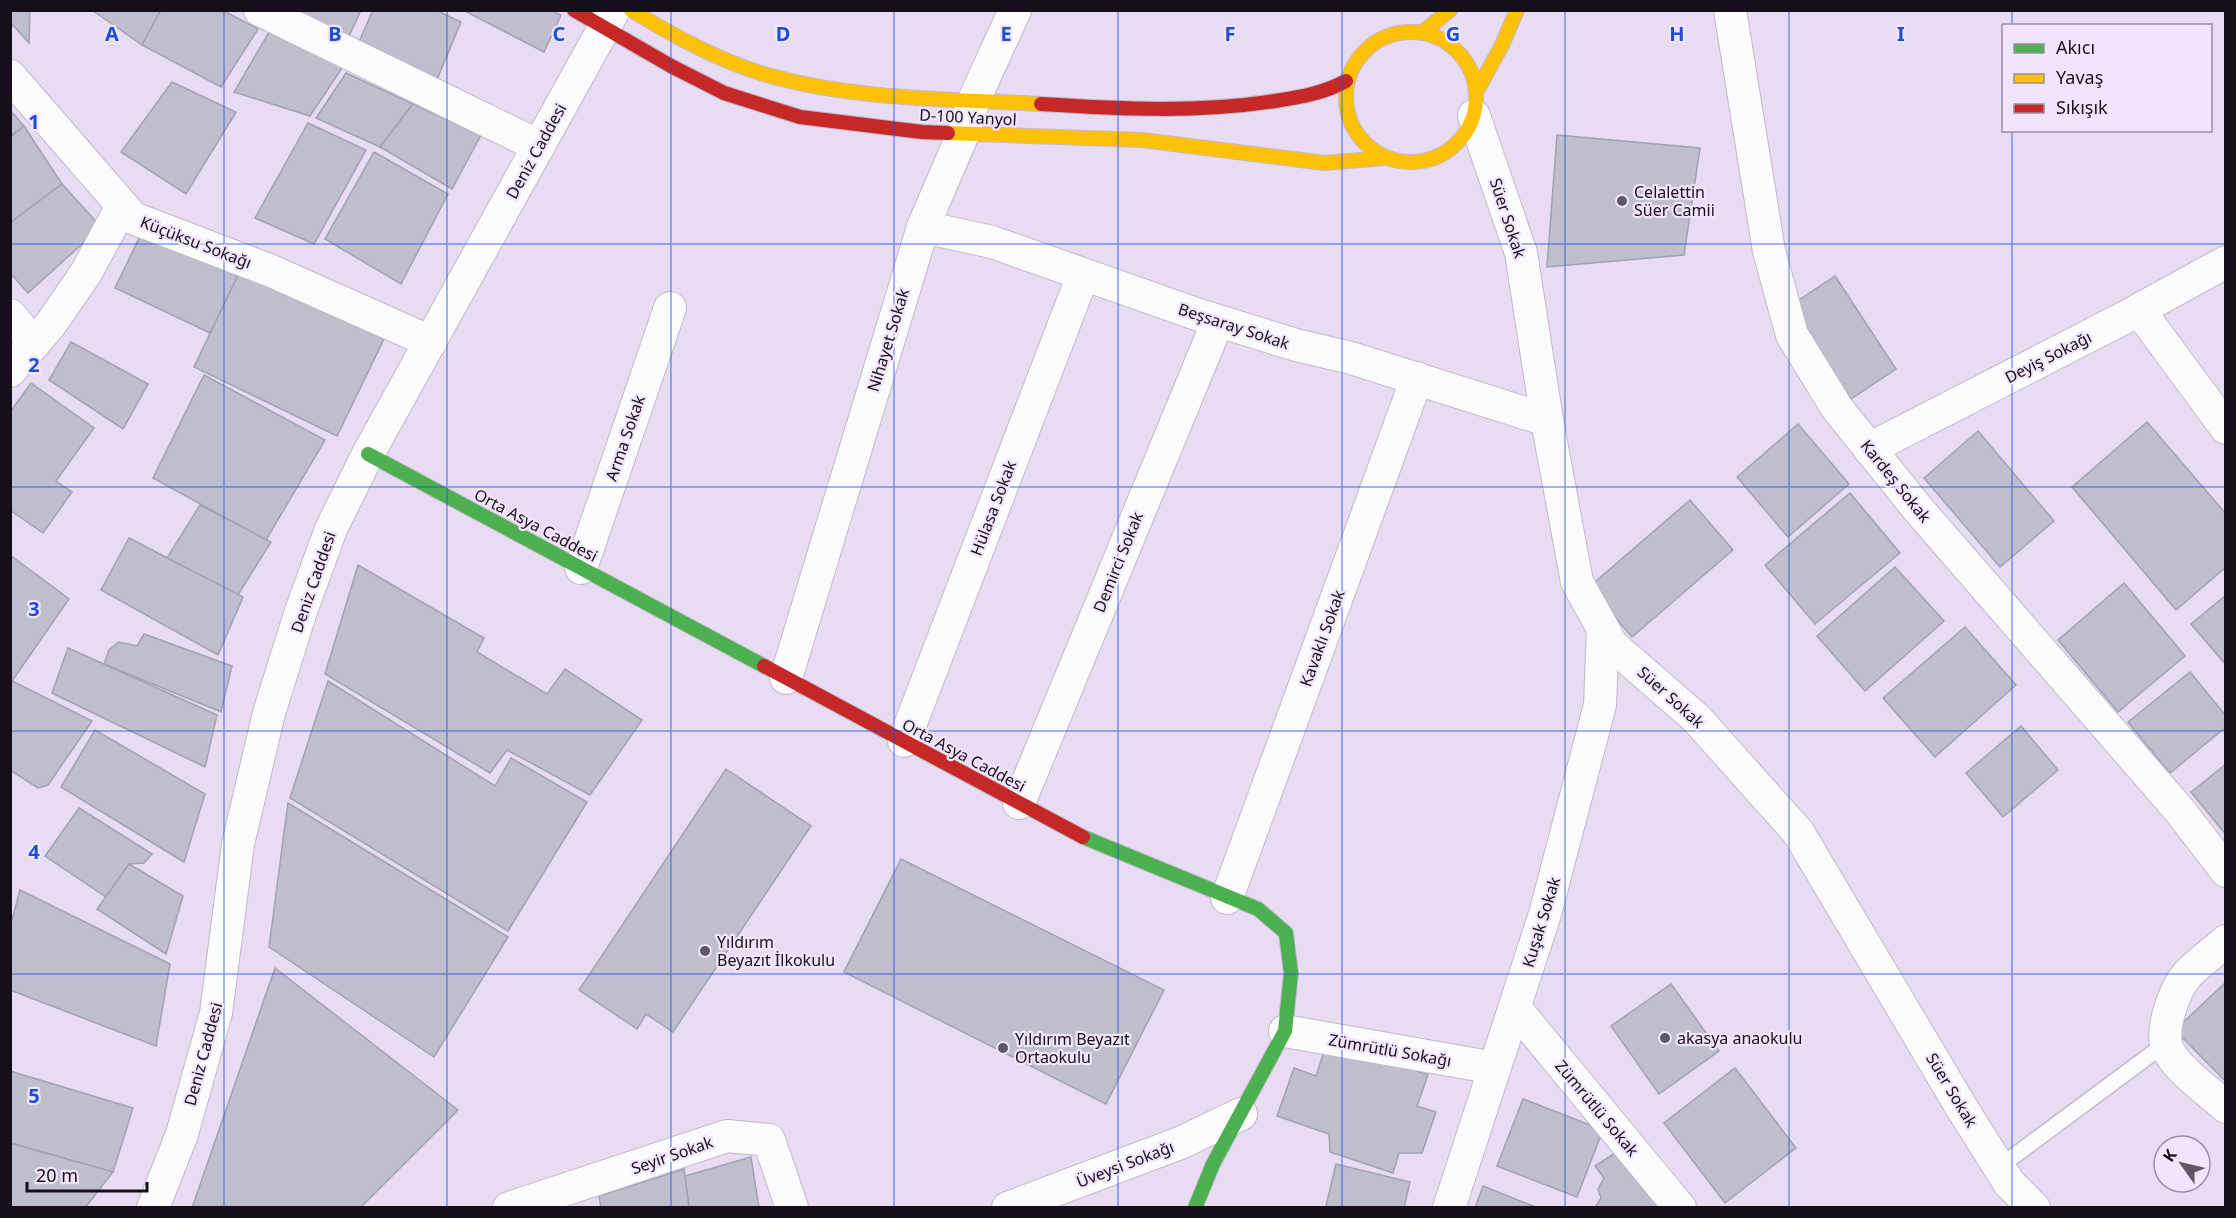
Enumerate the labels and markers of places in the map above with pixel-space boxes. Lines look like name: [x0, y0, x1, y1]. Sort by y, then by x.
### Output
place label: Celalettin Süer Camii: [1634, 181, 1715, 221]
marker: Celalettin Süer Camii: [1615, 194, 1629, 208]
place label: Yıldırım Beyazıt İlkokulu: [717, 931, 835, 971]
marker: Yıldırım Beyazıt İlkokulu: [698, 944, 712, 958]
place label: akasya anaokulu: [1677, 1027, 1802, 1049]
place label: Yıldırım Beyazıt Ortaokulu: [1015, 1028, 1130, 1068]
marker: akasya anaokulu: [1658, 1031, 1672, 1045]
marker: Yıldırım Beyazıt Ortaokulu: [996, 1041, 1010, 1055]

